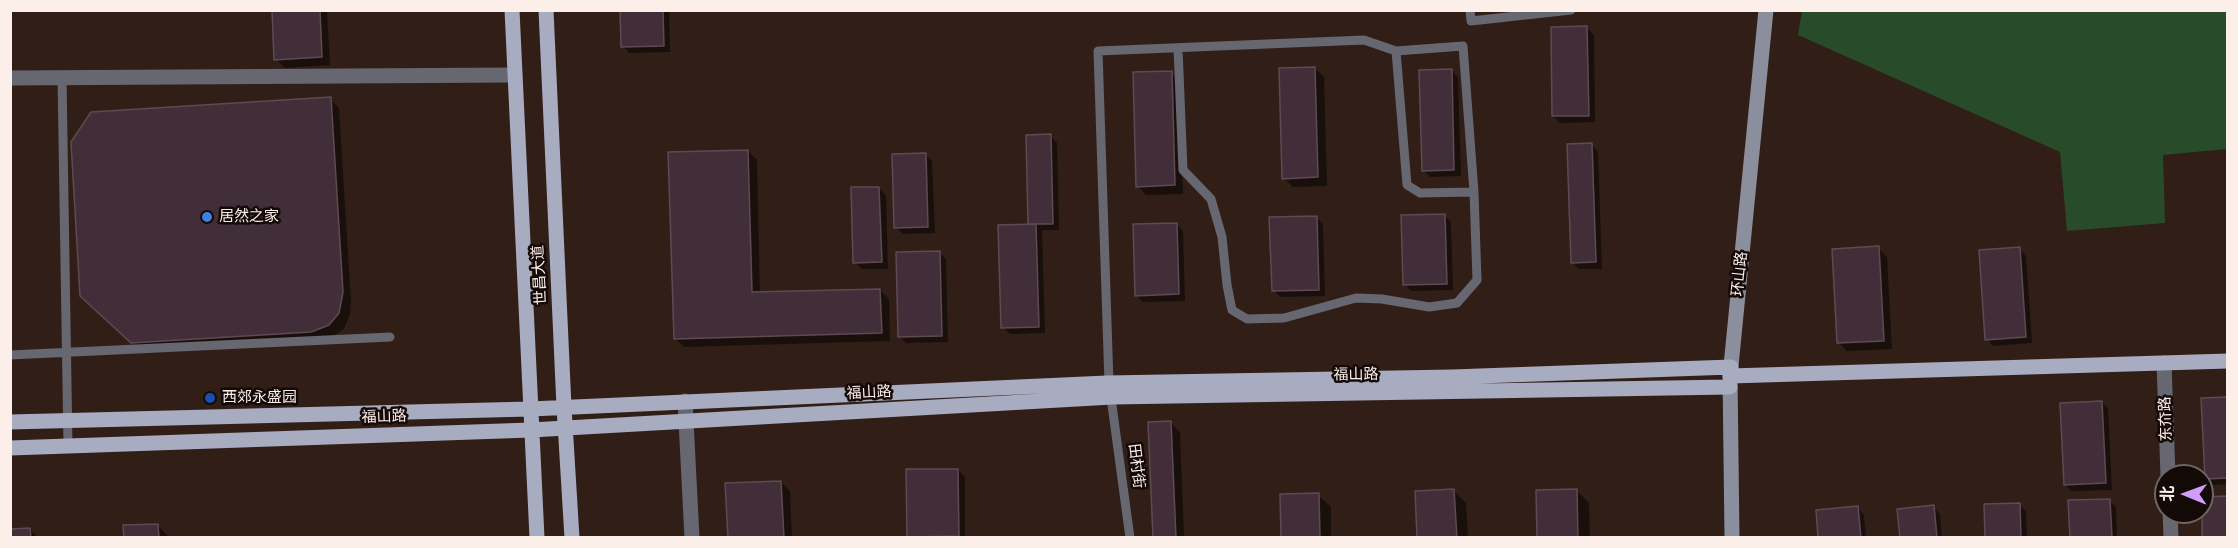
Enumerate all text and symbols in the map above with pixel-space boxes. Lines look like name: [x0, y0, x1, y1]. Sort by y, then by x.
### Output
place label: 居然之家: [219, 208, 279, 226]
marker: 居然之家: [200, 210, 214, 224]
street label: 世昌大道: [529, 245, 551, 305]
street label: 环山路: [1729, 251, 1751, 297]
street label: 福山路: [1333, 366, 1379, 384]
street label: 福山路: [846, 383, 892, 403]
place label: 西郊永盛园: [222, 389, 297, 407]
marker: 西郊永盛园: [203, 391, 217, 405]
street label: 东夼路: [2156, 396, 2176, 442]
street label: 福山路: [361, 407, 407, 427]
street label: 田村街: [1124, 443, 1148, 489]
north arrow: [2154, 464, 2214, 524]
text: 北: [2159, 486, 2176, 502]

